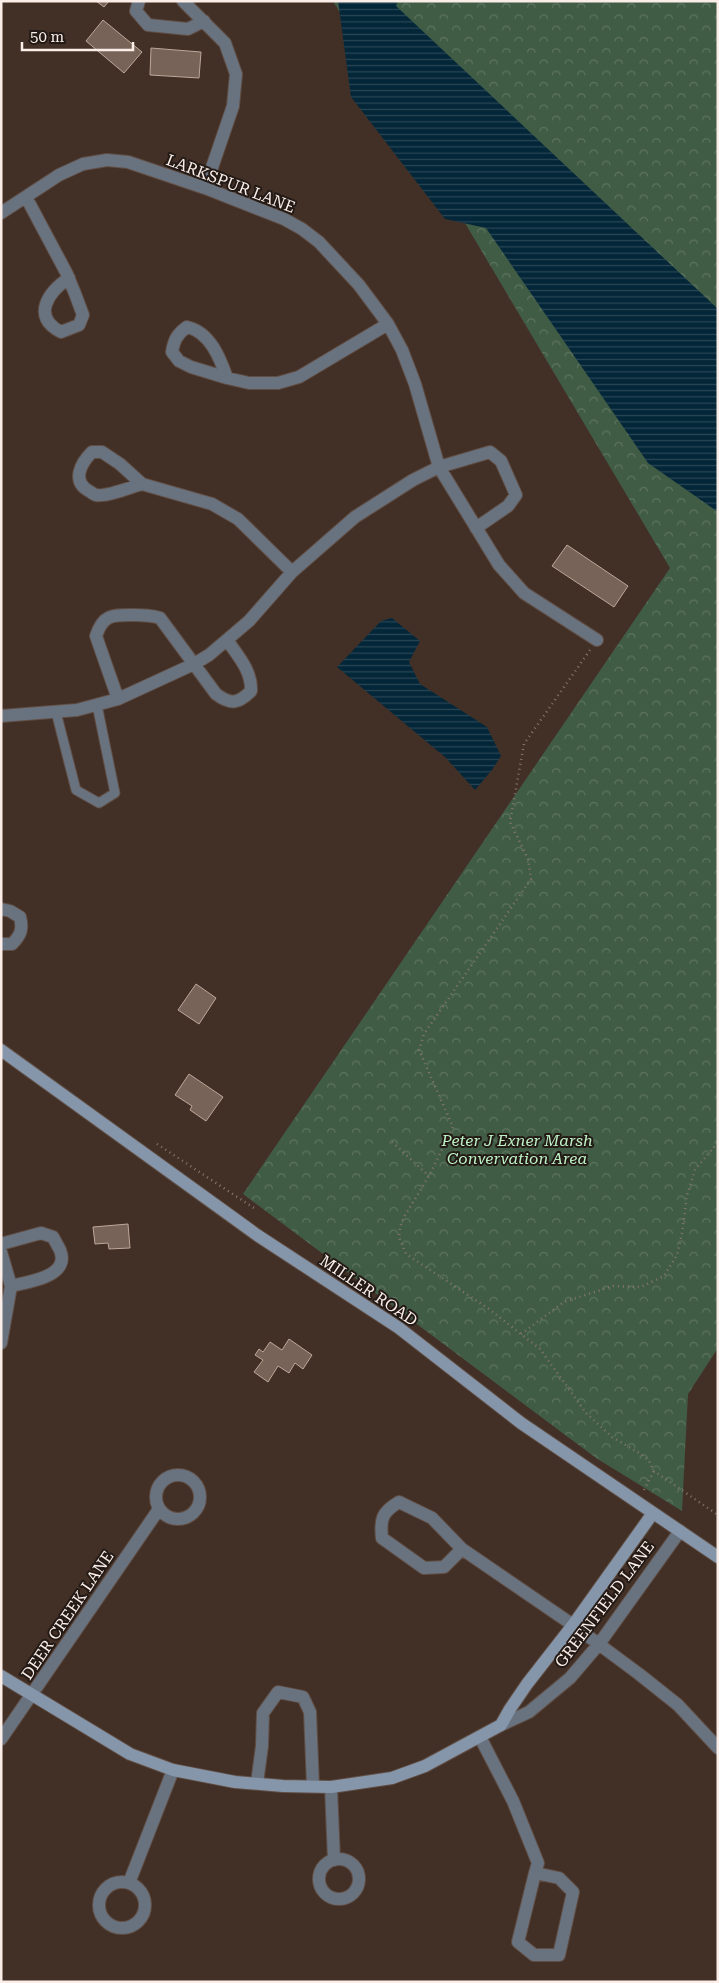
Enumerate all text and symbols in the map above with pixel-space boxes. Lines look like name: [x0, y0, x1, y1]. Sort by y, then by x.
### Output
scale bar: [22, 20, 134, 52]
text: 50 m: [30, 28, 65, 46]
street label: LARKSPUR LANE: [164, 150, 298, 217]
park label: Peter J Exner Marsh Convervation Area: [440, 1131, 593, 1168]
street label: MILLER ROAD: [316, 1251, 421, 1330]
street label: GREENFIELD LANE: [551, 1537, 658, 1671]
street label: DEER CREEK LANE: [17, 1547, 118, 1683]

